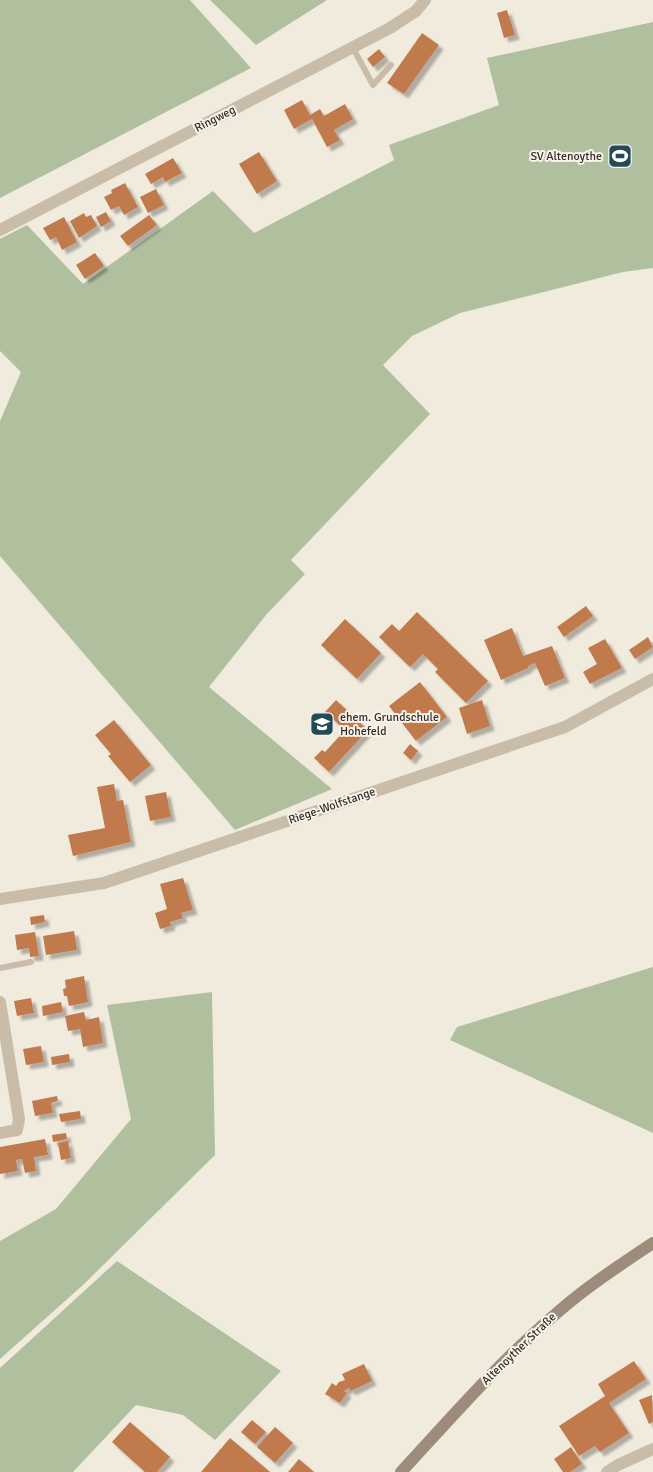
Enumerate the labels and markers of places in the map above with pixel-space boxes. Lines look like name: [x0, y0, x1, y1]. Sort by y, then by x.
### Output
sports icon: SV Altenoythe: [607, 143, 633, 169]
place label: SV Altenoythe: [530, 149, 602, 164]
place label: ehem. Grundschule Hohefeld: [340, 710, 439, 739]
school or university icon: ehem. Grundschule Hohefeld: [309, 711, 335, 737]

